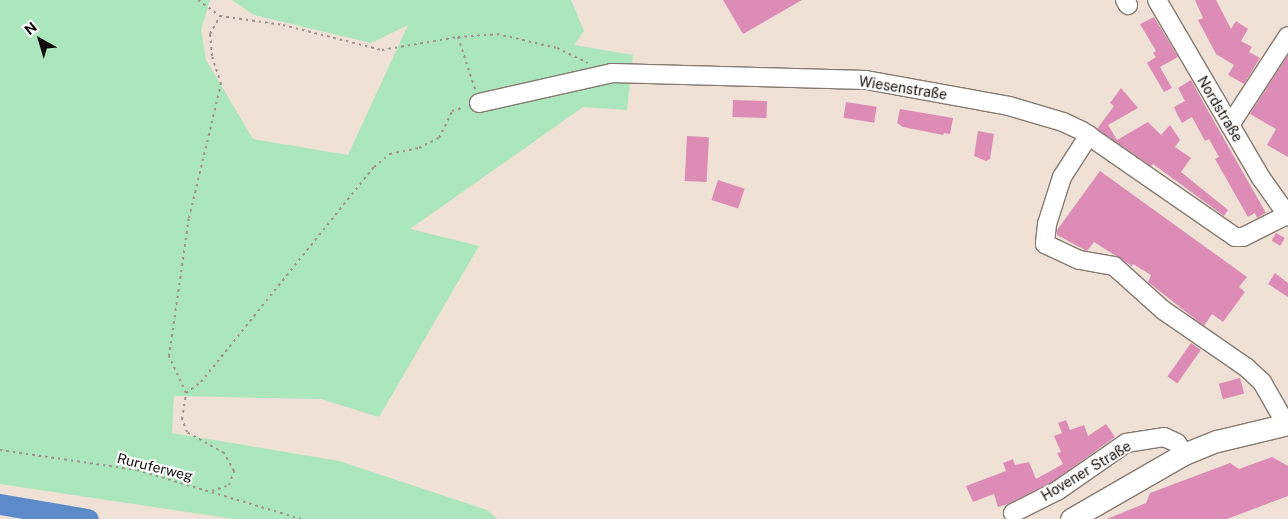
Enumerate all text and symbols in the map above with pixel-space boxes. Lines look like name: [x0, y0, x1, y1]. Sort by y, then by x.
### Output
north arrow: [15, 15, 65, 65]
text: N: [21, 19, 40, 38]
street label: Wiesenstraße: [858, 73, 948, 103]
street label: Nordstraße: [1194, 73, 1246, 145]
street label: Hovener Straße: [1038, 438, 1134, 504]
street label: Ruruferweg: [115, 449, 195, 485]

